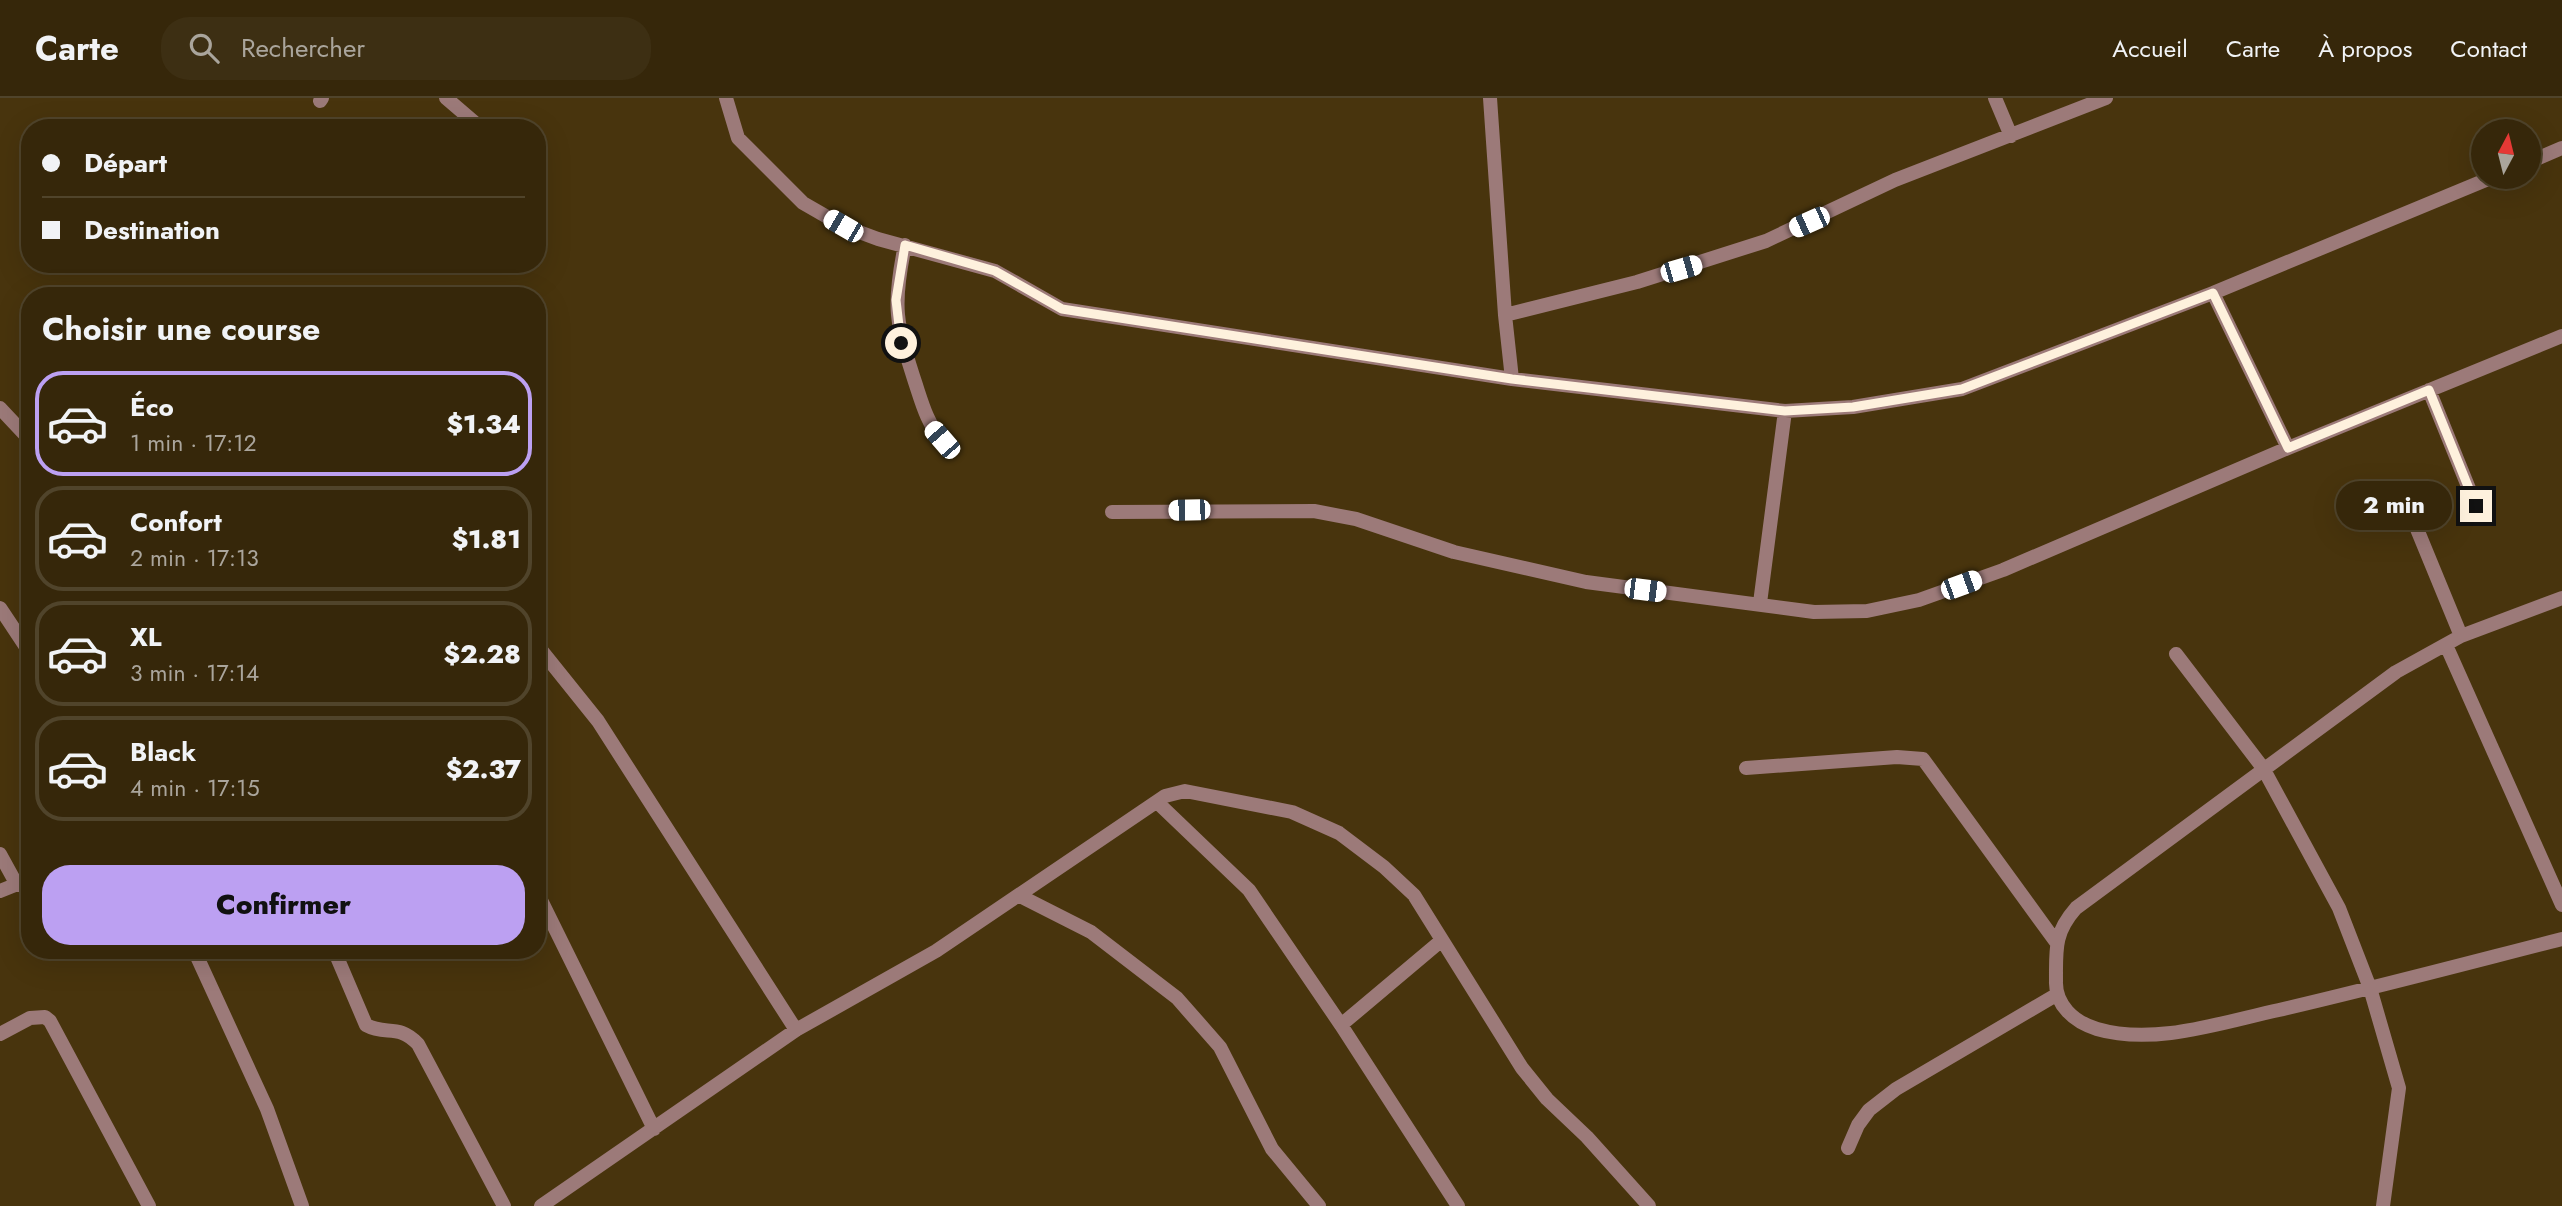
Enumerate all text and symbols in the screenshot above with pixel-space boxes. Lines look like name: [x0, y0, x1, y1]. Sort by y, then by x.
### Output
search box: [161, 17, 651, 80]
text: Carte: [35, 25, 119, 72]
icon: search: [185, 29, 223, 67]
text: Rechercher: [241, 29, 365, 67]
text: Accueil: [2112, 31, 2188, 66]
text: Carte: [2226, 31, 2280, 66]
text: À propos: [2318, 31, 2412, 66]
text: Contact: [2450, 31, 2527, 66]
north arrow: [2471, 119, 2541, 189]
map controls: [2471, 119, 2541, 189]
text: Départ: [84, 144, 167, 182]
car: [1786, 204, 1833, 240]
car: [820, 206, 867, 246]
text: Destination: [84, 211, 220, 249]
car: [1658, 253, 1705, 285]
text: Choisir une course: [42, 306, 320, 352]
route start: [885, 327, 917, 359]
text: Éco: [130, 388, 174, 426]
icon: car: [46, 392, 109, 455]
text: $1.34: [447, 405, 521, 443]
car: [921, 417, 964, 463]
text: 1 min · 17:12: [130, 426, 257, 460]
callout: 2 min: [2336, 482, 2452, 530]
text: 2 min: [2363, 488, 2425, 522]
route end: [2460, 490, 2492, 522]
car: [1168, 499, 1211, 521]
text: Confort: [130, 503, 222, 541]
icon: car: [46, 507, 109, 570]
text: $1.81: [452, 520, 521, 558]
text: 2 min · 17:13: [130, 541, 259, 575]
car: [1938, 568, 1985, 602]
car: [1623, 577, 1668, 603]
text: XL: [130, 618, 162, 656]
icon: car: [46, 622, 109, 685]
text: $2.28: [444, 635, 521, 673]
text: 3 min · 17:14: [130, 656, 259, 690]
text: Black: [130, 733, 196, 771]
icon: car: [46, 737, 109, 800]
text: $2.37: [446, 750, 521, 788]
text: 4 min · 17:15: [130, 771, 260, 805]
button: Confirmer: [42, 865, 525, 945]

